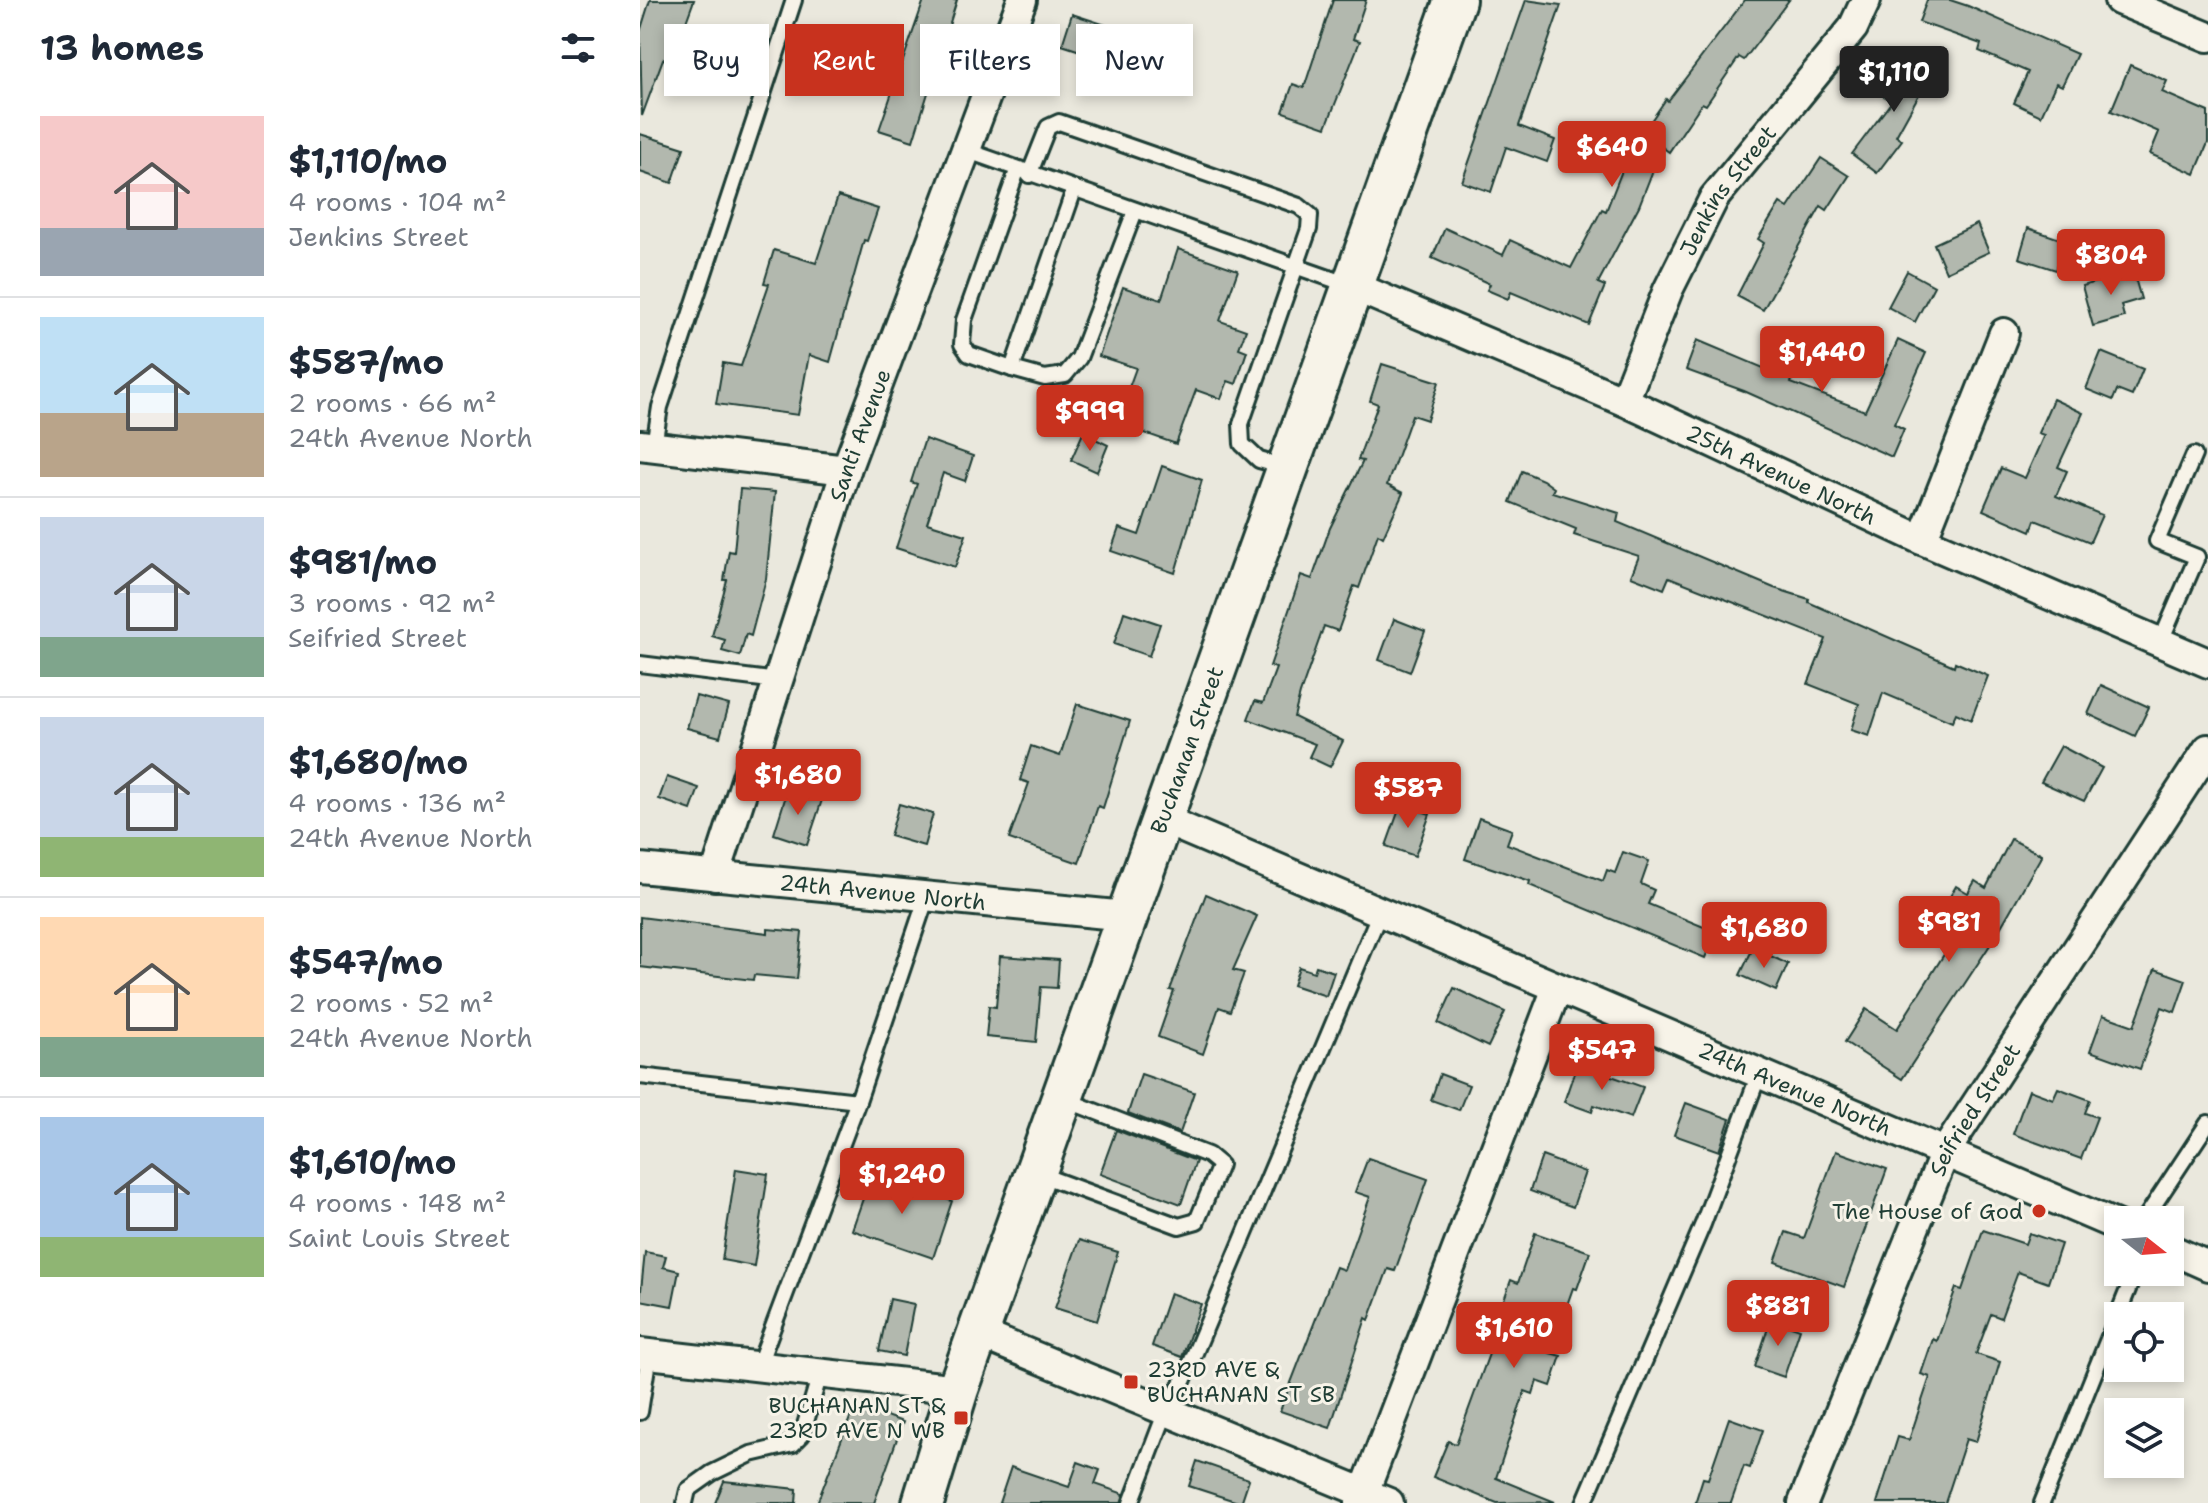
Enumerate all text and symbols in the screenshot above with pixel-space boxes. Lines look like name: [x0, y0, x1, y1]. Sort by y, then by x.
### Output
chip: Buy: [664, 24, 769, 96]
chip: Rent: [785, 24, 904, 96]
chip: Filters: [920, 24, 1060, 96]
chip: New: [1076, 24, 1193, 96]
text: 13 homes: [40, 25, 204, 71]
icon: filters: [556, 26, 600, 70]
pin: $1,110: [1829, 46, 1959, 114]
text: $1,110: [1858, 54, 1930, 89]
street label: Jenkins Street: [1673, 119, 1783, 261]
pin: $640: [1565, 121, 1659, 189]
text: $640: [1576, 129, 1648, 164]
text: $1,110/mo: [288, 138, 448, 184]
icon: home: [104, 148, 200, 244]
text: 4 rooms · 104 m²: [288, 184, 507, 219]
text: Jenkins Street: [288, 219, 469, 254]
pin: $804: [2064, 229, 2158, 297]
text: $804: [2075, 237, 2147, 272]
pin: $1,440: [1757, 326, 1887, 394]
text: $1,440: [1778, 334, 1866, 369]
text: $587/mo: [288, 339, 444, 385]
icon: home: [104, 349, 200, 445]
street label: Santi Avenue: [823, 365, 898, 505]
text: 2 rooms · 66 m²: [288, 385, 497, 420]
pin: $999: [1043, 385, 1137, 453]
text: $999: [1054, 393, 1126, 428]
street label: 25th Avenue North: [1681, 418, 1881, 532]
text: 24th Avenue North: [288, 420, 533, 455]
text: $981/mo: [288, 539, 437, 585]
icon: home: [104, 549, 200, 645]
text: 3 rooms · 92 m²: [288, 585, 496, 620]
text: Seifried Street: [288, 620, 467, 655]
street label: Buchanan Street: [1144, 662, 1230, 838]
text: $1,680/mo: [288, 739, 468, 785]
icon: home: [104, 749, 200, 845]
pin: $1,680: [733, 749, 863, 817]
text: $1,680: [754, 757, 842, 792]
pin: $587: [1361, 762, 1455, 830]
text: $587: [1373, 770, 1443, 805]
text: 4 rooms · 136 m²: [288, 785, 506, 820]
text: 24th Avenue North: [288, 820, 533, 855]
street label: 24th Avenue North: [778, 868, 987, 917]
pin: $981: [1902, 896, 1996, 964]
pin: $1,680: [1699, 902, 1829, 970]
text: $981: [1917, 904, 1981, 939]
text: $1,680: [1720, 910, 1808, 945]
text: $547/mo: [288, 939, 443, 985]
icon: home: [104, 949, 200, 1045]
text: 2 rooms · 52 m²: [288, 985, 494, 1020]
text: 24th Avenue North: [288, 1020, 533, 1055]
pin: $547: [1555, 1024, 1649, 1092]
text: $547: [1567, 1032, 1637, 1067]
street label: 24th Avenue North: [1694, 1035, 1896, 1143]
street label: Seifried Street: [1923, 1038, 2027, 1180]
text: $1,610/mo: [288, 1139, 457, 1185]
pin: $1,240: [837, 1148, 967, 1216]
icon: home: [104, 1149, 200, 1245]
text: $1,240: [858, 1156, 946, 1191]
text: 4 rooms · 148 m²: [288, 1185, 506, 1220]
place label: The House of God: [1832, 1197, 2023, 1226]
marker: The House of God: [2030, 1202, 2048, 1220]
north arrow: [2104, 1206, 2184, 1286]
map controls: [2104, 1206, 2184, 1478]
text: Saint Louis Street: [288, 1220, 510, 1255]
pin: $881: [1731, 1280, 1825, 1348]
text: $881: [1745, 1288, 1811, 1323]
pin: $1,610: [1449, 1302, 1579, 1370]
button: locate: [2104, 1302, 2184, 1382]
text: $1,610: [1474, 1310, 1554, 1345]
place label: 23RD AVE & BUCHANAN ST SB: [1147, 1355, 1335, 1409]
marker: 23RD AVE & BUCHANAN ST SB: [1122, 1373, 1140, 1391]
place label: BUCHANAN ST & 23RD AVE N WB: [768, 1391, 946, 1445]
button: layers: [2104, 1398, 2184, 1478]
marker: BUCHANAN ST & 23RD AVE N WB: [952, 1409, 970, 1427]

